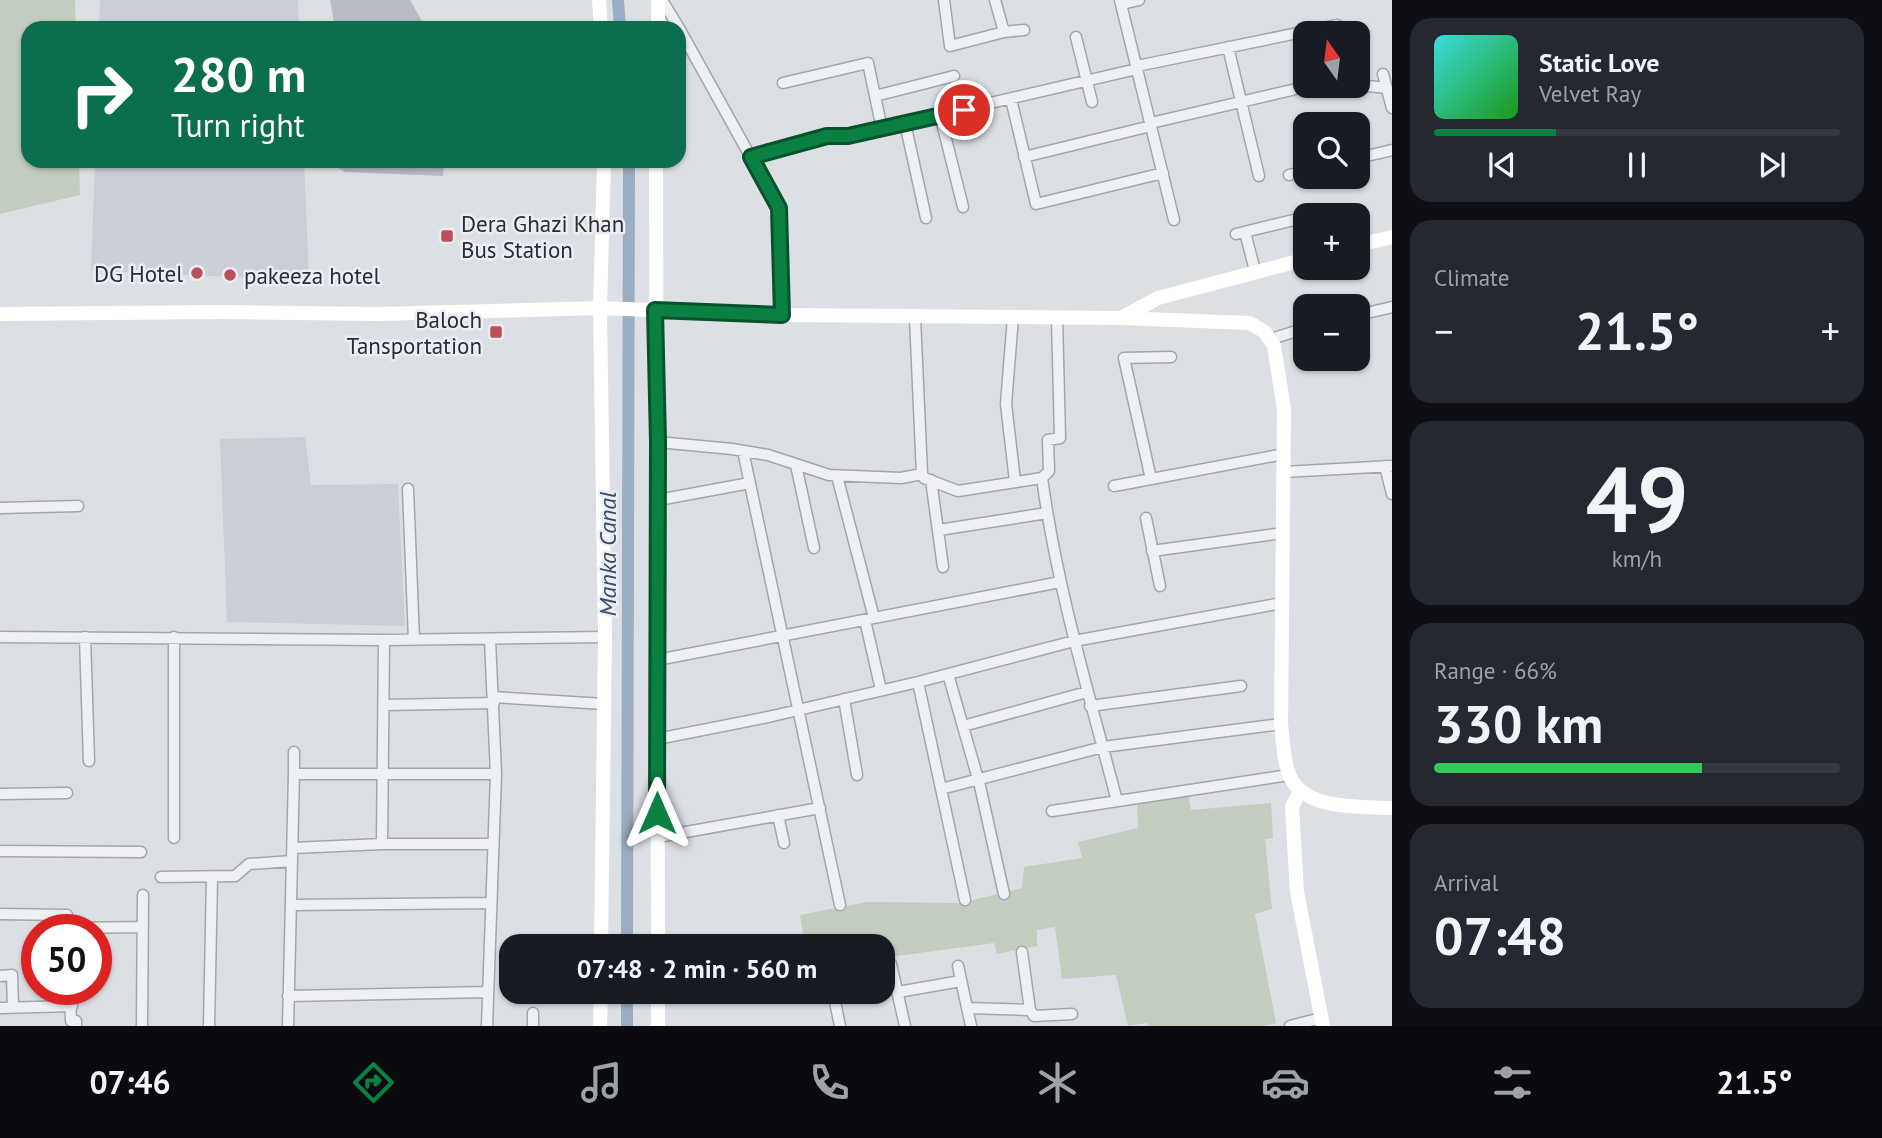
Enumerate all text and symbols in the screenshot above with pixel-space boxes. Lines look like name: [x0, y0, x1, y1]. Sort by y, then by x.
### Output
north arrow: [1293, 21, 1370, 98]
map controls: [1293, 21, 1370, 371]
text: 280 m: [171, 42, 306, 106]
text: Static Love: [1539, 46, 1660, 79]
icon: right: [56, 49, 147, 140]
text: Velvet Ray: [1539, 79, 1641, 108]
pin: [934, 80, 994, 140]
icon: arrive: [945, 91, 983, 129]
text: Turn right: [171, 104, 305, 146]
button: search: [1293, 112, 1370, 189]
icon: previous: [1483, 146, 1521, 184]
icon: pause: [1618, 146, 1656, 184]
icon: next: [1753, 146, 1791, 184]
button: +: [1293, 203, 1370, 280]
place label: Dera Ghazi Khan Bus Station: [461, 209, 624, 264]
marker: Dera Ghazi Khan Bus Station: [439, 228, 455, 244]
place label: DG Hotel: [94, 259, 183, 288]
place label: pakeeza hotel: [244, 261, 380, 290]
text: Climate: [1434, 263, 1509, 292]
marker: DG Hotel: [189, 265, 205, 281]
marker: pakeeza hotel: [222, 267, 238, 283]
button: −: [1293, 294, 1370, 371]
text: 21.5°: [1575, 297, 1699, 364]
place label: Baloch Tansportation: [347, 305, 482, 360]
text: −: [1434, 306, 1453, 355]
text: +: [1821, 306, 1840, 355]
marker: Baloch Tansportation: [488, 324, 504, 340]
text: 49: [1585, 439, 1689, 557]
water label: Manka Canal: [592, 491, 623, 617]
text: km/h: [1612, 544, 1662, 573]
text: Range · 66%: [1434, 656, 1557, 685]
text: 330 km: [1434, 690, 1603, 757]
position arrow: [620, 776, 694, 850]
text: Arrival: [1434, 868, 1498, 897]
text: 07:48: [1434, 902, 1566, 969]
speed limit sign: 50: [21, 914, 112, 1005]
text: 07:48 · 2 min · 560 m: [577, 952, 817, 985]
icon: directions: [349, 1058, 398, 1107]
icon: music: [577, 1058, 626, 1107]
icon: phone: [805, 1058, 854, 1107]
icon: climate: [1033, 1058, 1082, 1107]
icon: car: [1261, 1058, 1310, 1107]
icon: filters: [1488, 1058, 1537, 1107]
text: 07:46: [89, 1061, 171, 1103]
text: 21.5°: [1716, 1061, 1793, 1103]

